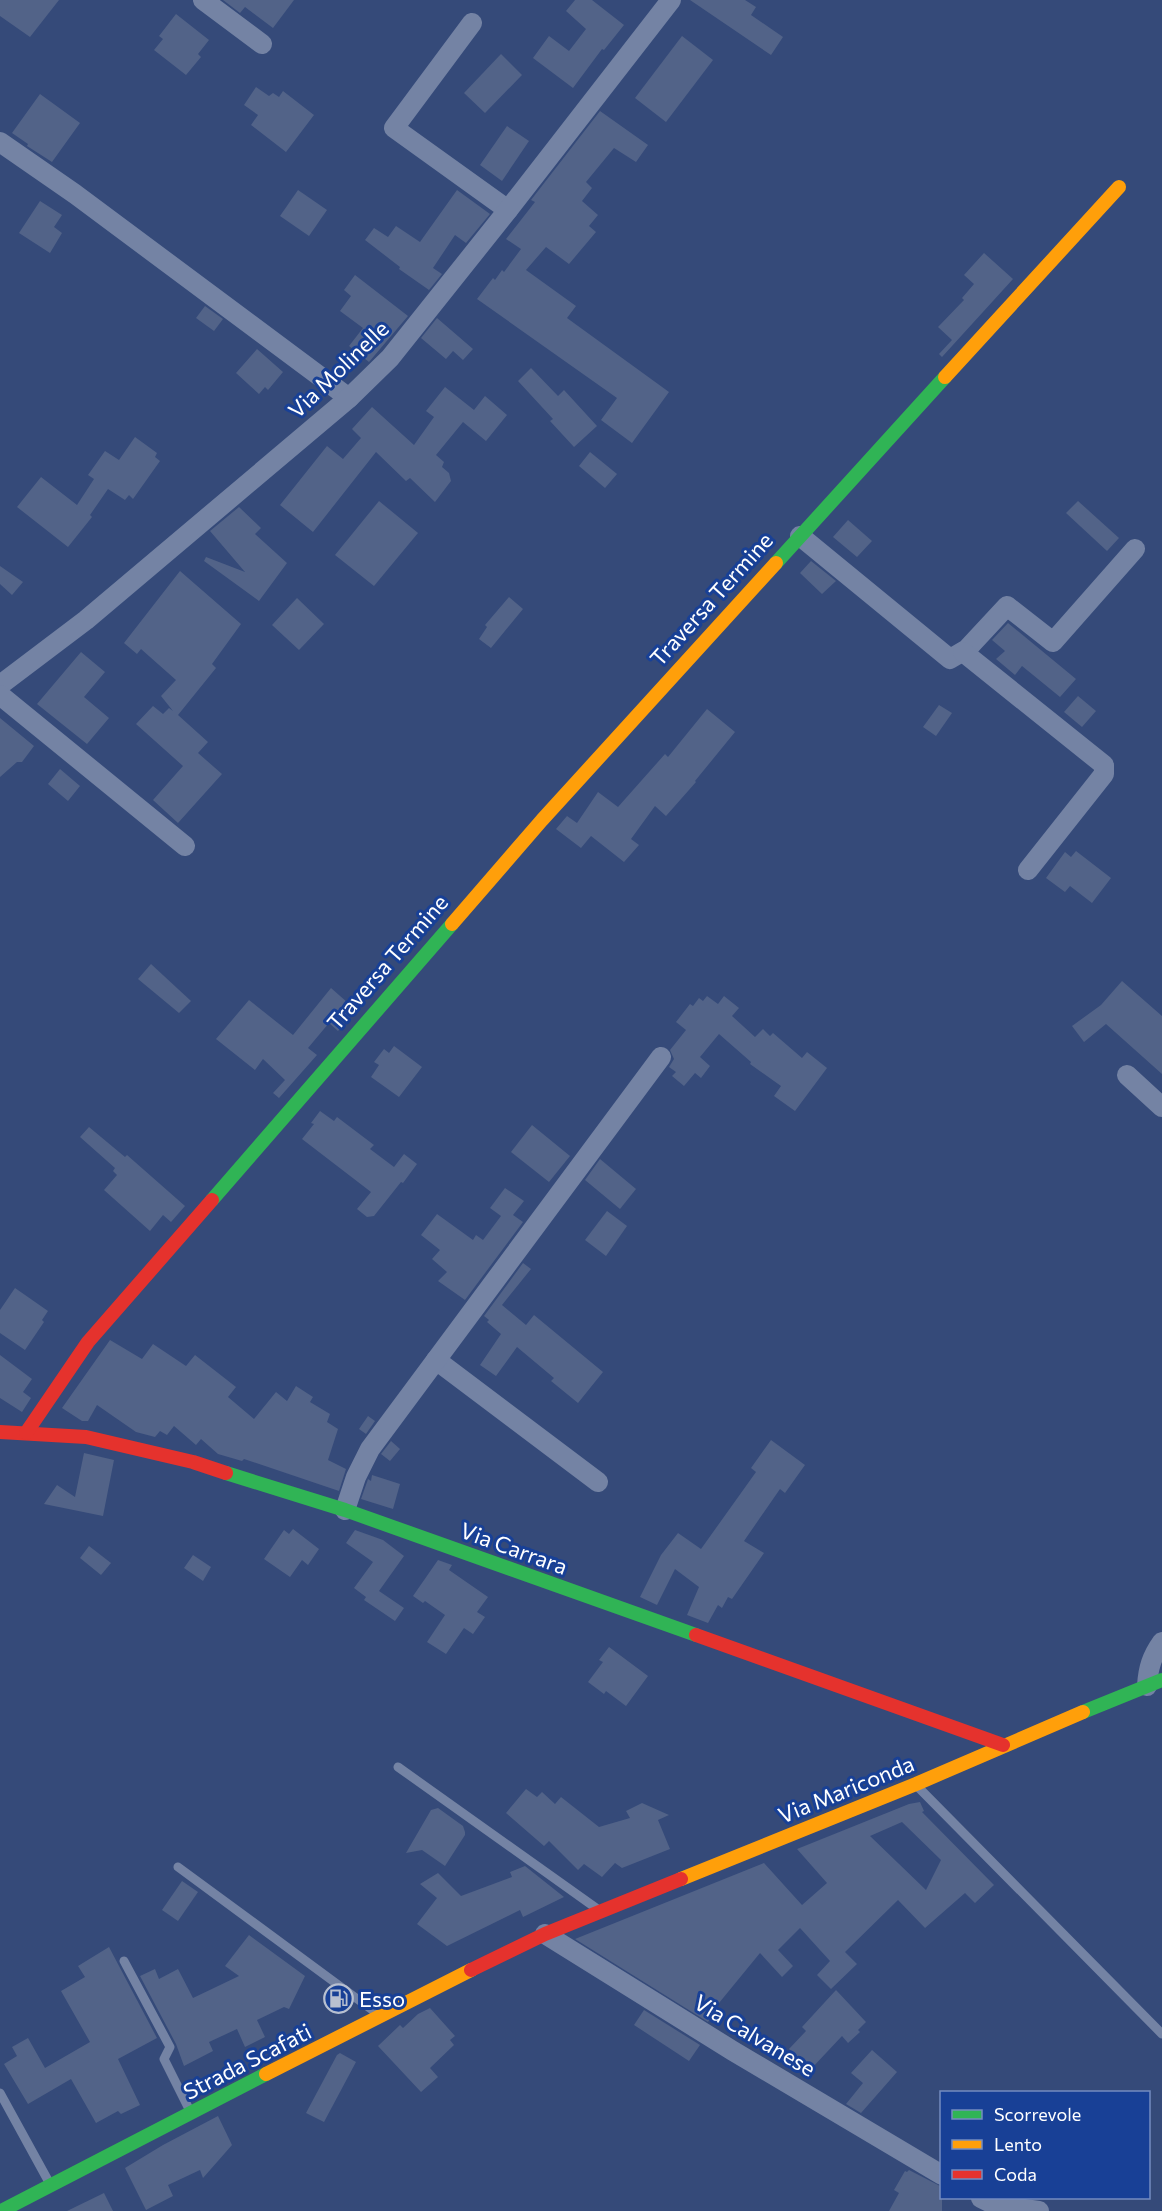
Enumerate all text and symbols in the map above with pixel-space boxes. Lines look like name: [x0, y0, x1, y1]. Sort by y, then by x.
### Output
street label: Via Molinelle: [282, 315, 394, 423]
street label: Traversa Termine: [644, 527, 778, 671]
street label: Traversa Termine: [321, 889, 453, 1035]
street label: Via Carrara: [457, 1516, 571, 1580]
street label: Via Mariconda: [774, 1749, 918, 1829]
fuel station icon: Esso: [322, 1982, 354, 2014]
place label: Esso: [359, 1985, 405, 2012]
street label: Via Calvanese: [689, 1988, 821, 2082]
street label: Strada Scafati: [178, 2017, 316, 2105]
legend: [940, 2091, 1150, 2199]
text: Scorrevole: [994, 2103, 1081, 2125]
text: Lento: [994, 2133, 1042, 2155]
text: Coda: [994, 2163, 1037, 2185]

